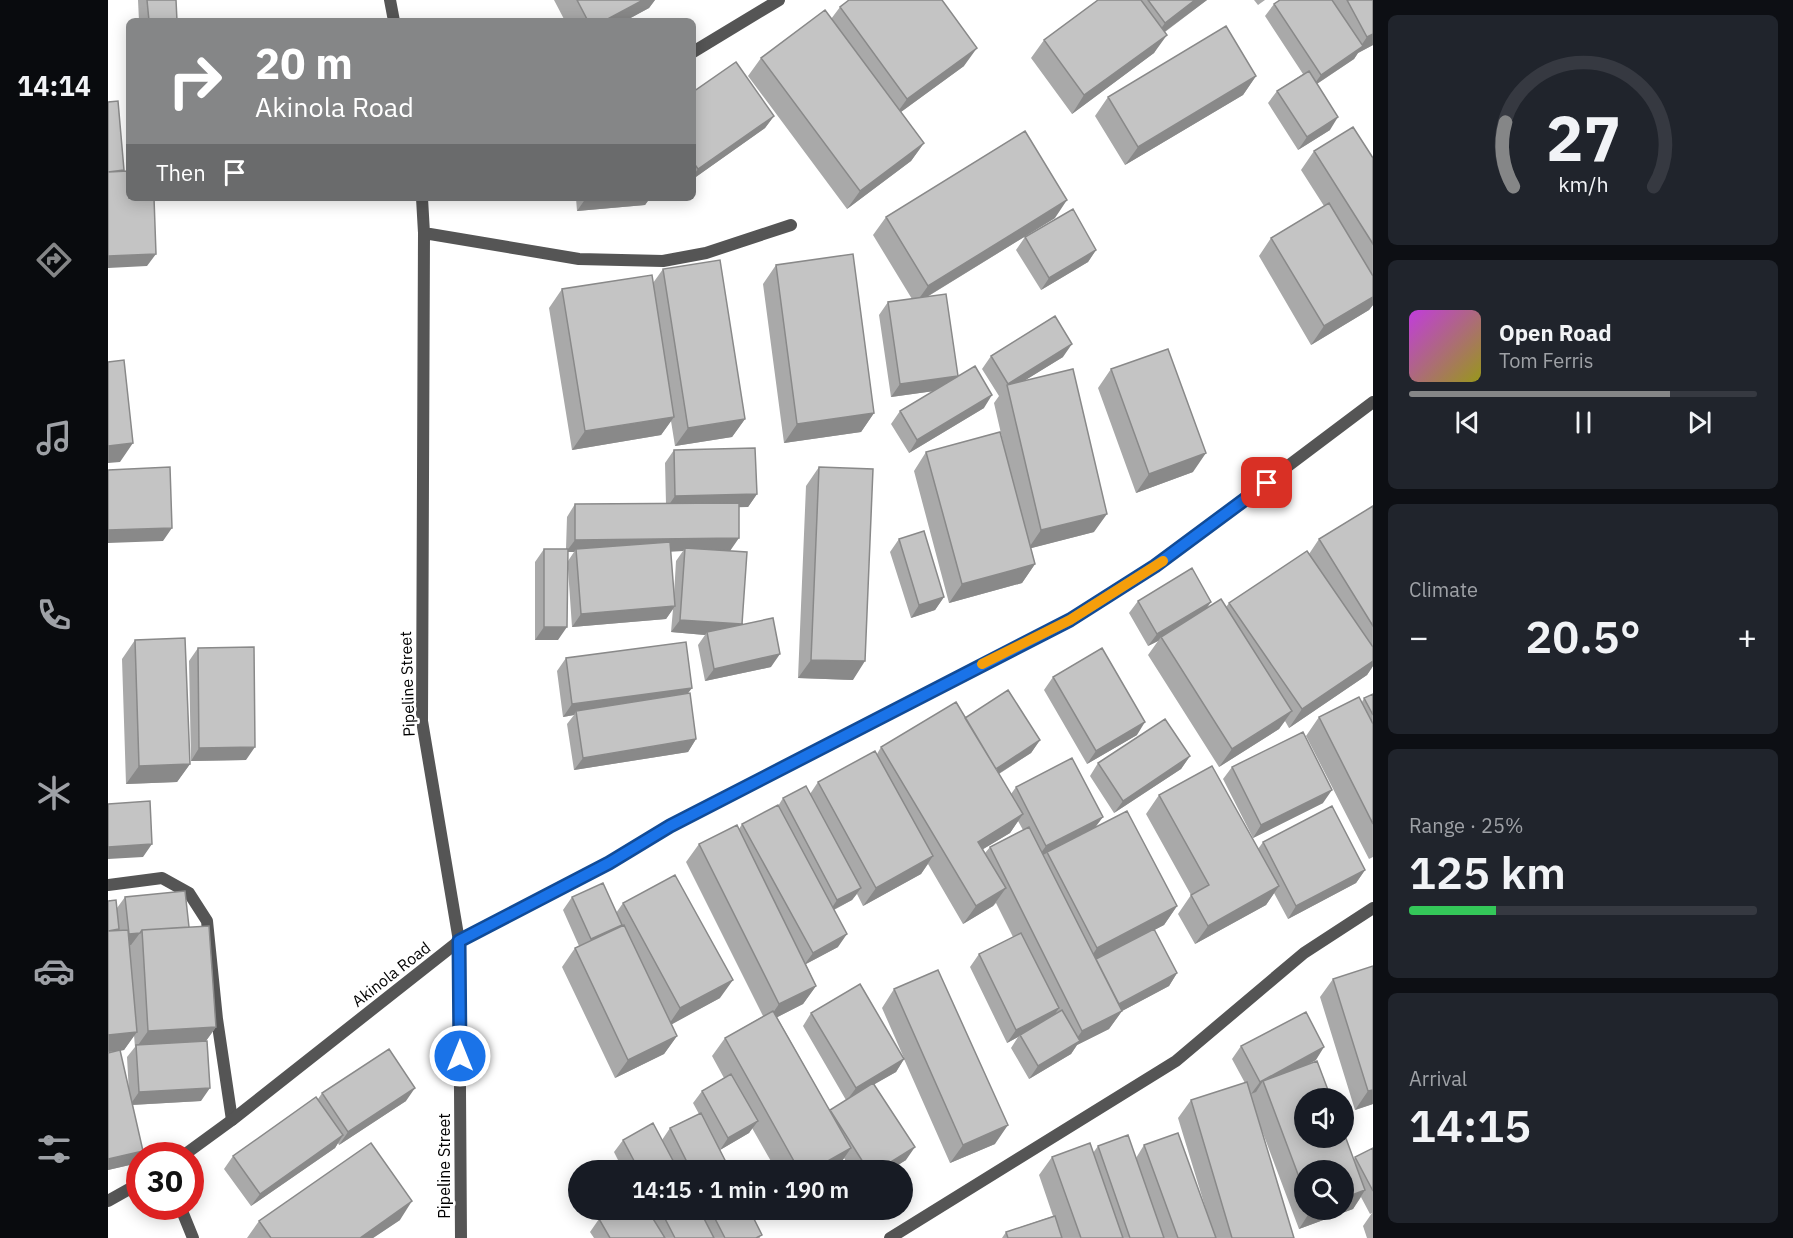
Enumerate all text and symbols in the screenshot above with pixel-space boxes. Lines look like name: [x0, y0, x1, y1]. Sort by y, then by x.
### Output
text: 20 m: [255, 36, 353, 91]
icon: right: [156, 42, 234, 120]
text: 14:14: [17, 68, 91, 103]
text: Akinola Road: [255, 89, 414, 124]
text: 27: [1546, 97, 1620, 178]
icon: arrive: [218, 156, 251, 189]
text: Then: [156, 158, 206, 187]
text: km/h: [1558, 170, 1608, 198]
icon: directions: [33, 239, 75, 281]
text: Open Road: [1499, 318, 1612, 347]
text: Tom Ferris: [1499, 347, 1594, 374]
icon: previous: [1451, 406, 1484, 439]
icon: pause: [1567, 406, 1600, 439]
icon: next: [1683, 406, 1716, 439]
icon: music: [33, 417, 75, 459]
pin: [1241, 457, 1292, 508]
icon: arrive: [1250, 466, 1283, 499]
text: Climate: [1409, 576, 1478, 603]
icon: phone: [33, 594, 75, 636]
text: 20.5°: [1525, 607, 1641, 665]
text: −: [1409, 615, 1429, 658]
text: +: [1737, 615, 1757, 658]
street label: Pipeline Street: [395, 631, 419, 737]
icon: climate: [33, 772, 75, 814]
text: Range · 25%: [1409, 812, 1524, 839]
text: 125 km: [1409, 843, 1566, 901]
street label: Akinola Road: [348, 937, 434, 1011]
icon: car: [33, 950, 75, 992]
position arrow: [428, 1024, 492, 1088]
text: Arrival: [1409, 1065, 1467, 1092]
map controls: [1294, 1088, 1354, 1220]
button: sound: [1294, 1088, 1354, 1148]
text: 14:15: [1409, 1096, 1531, 1154]
street label: Pipeline Street: [434, 1113, 454, 1219]
icon: filters: [33, 1128, 75, 1170]
speed limit sign: 30: [126, 1142, 204, 1220]
button: search: [1294, 1160, 1354, 1220]
text: 14:15 · 1 min · 190 m: [632, 1175, 849, 1204]

